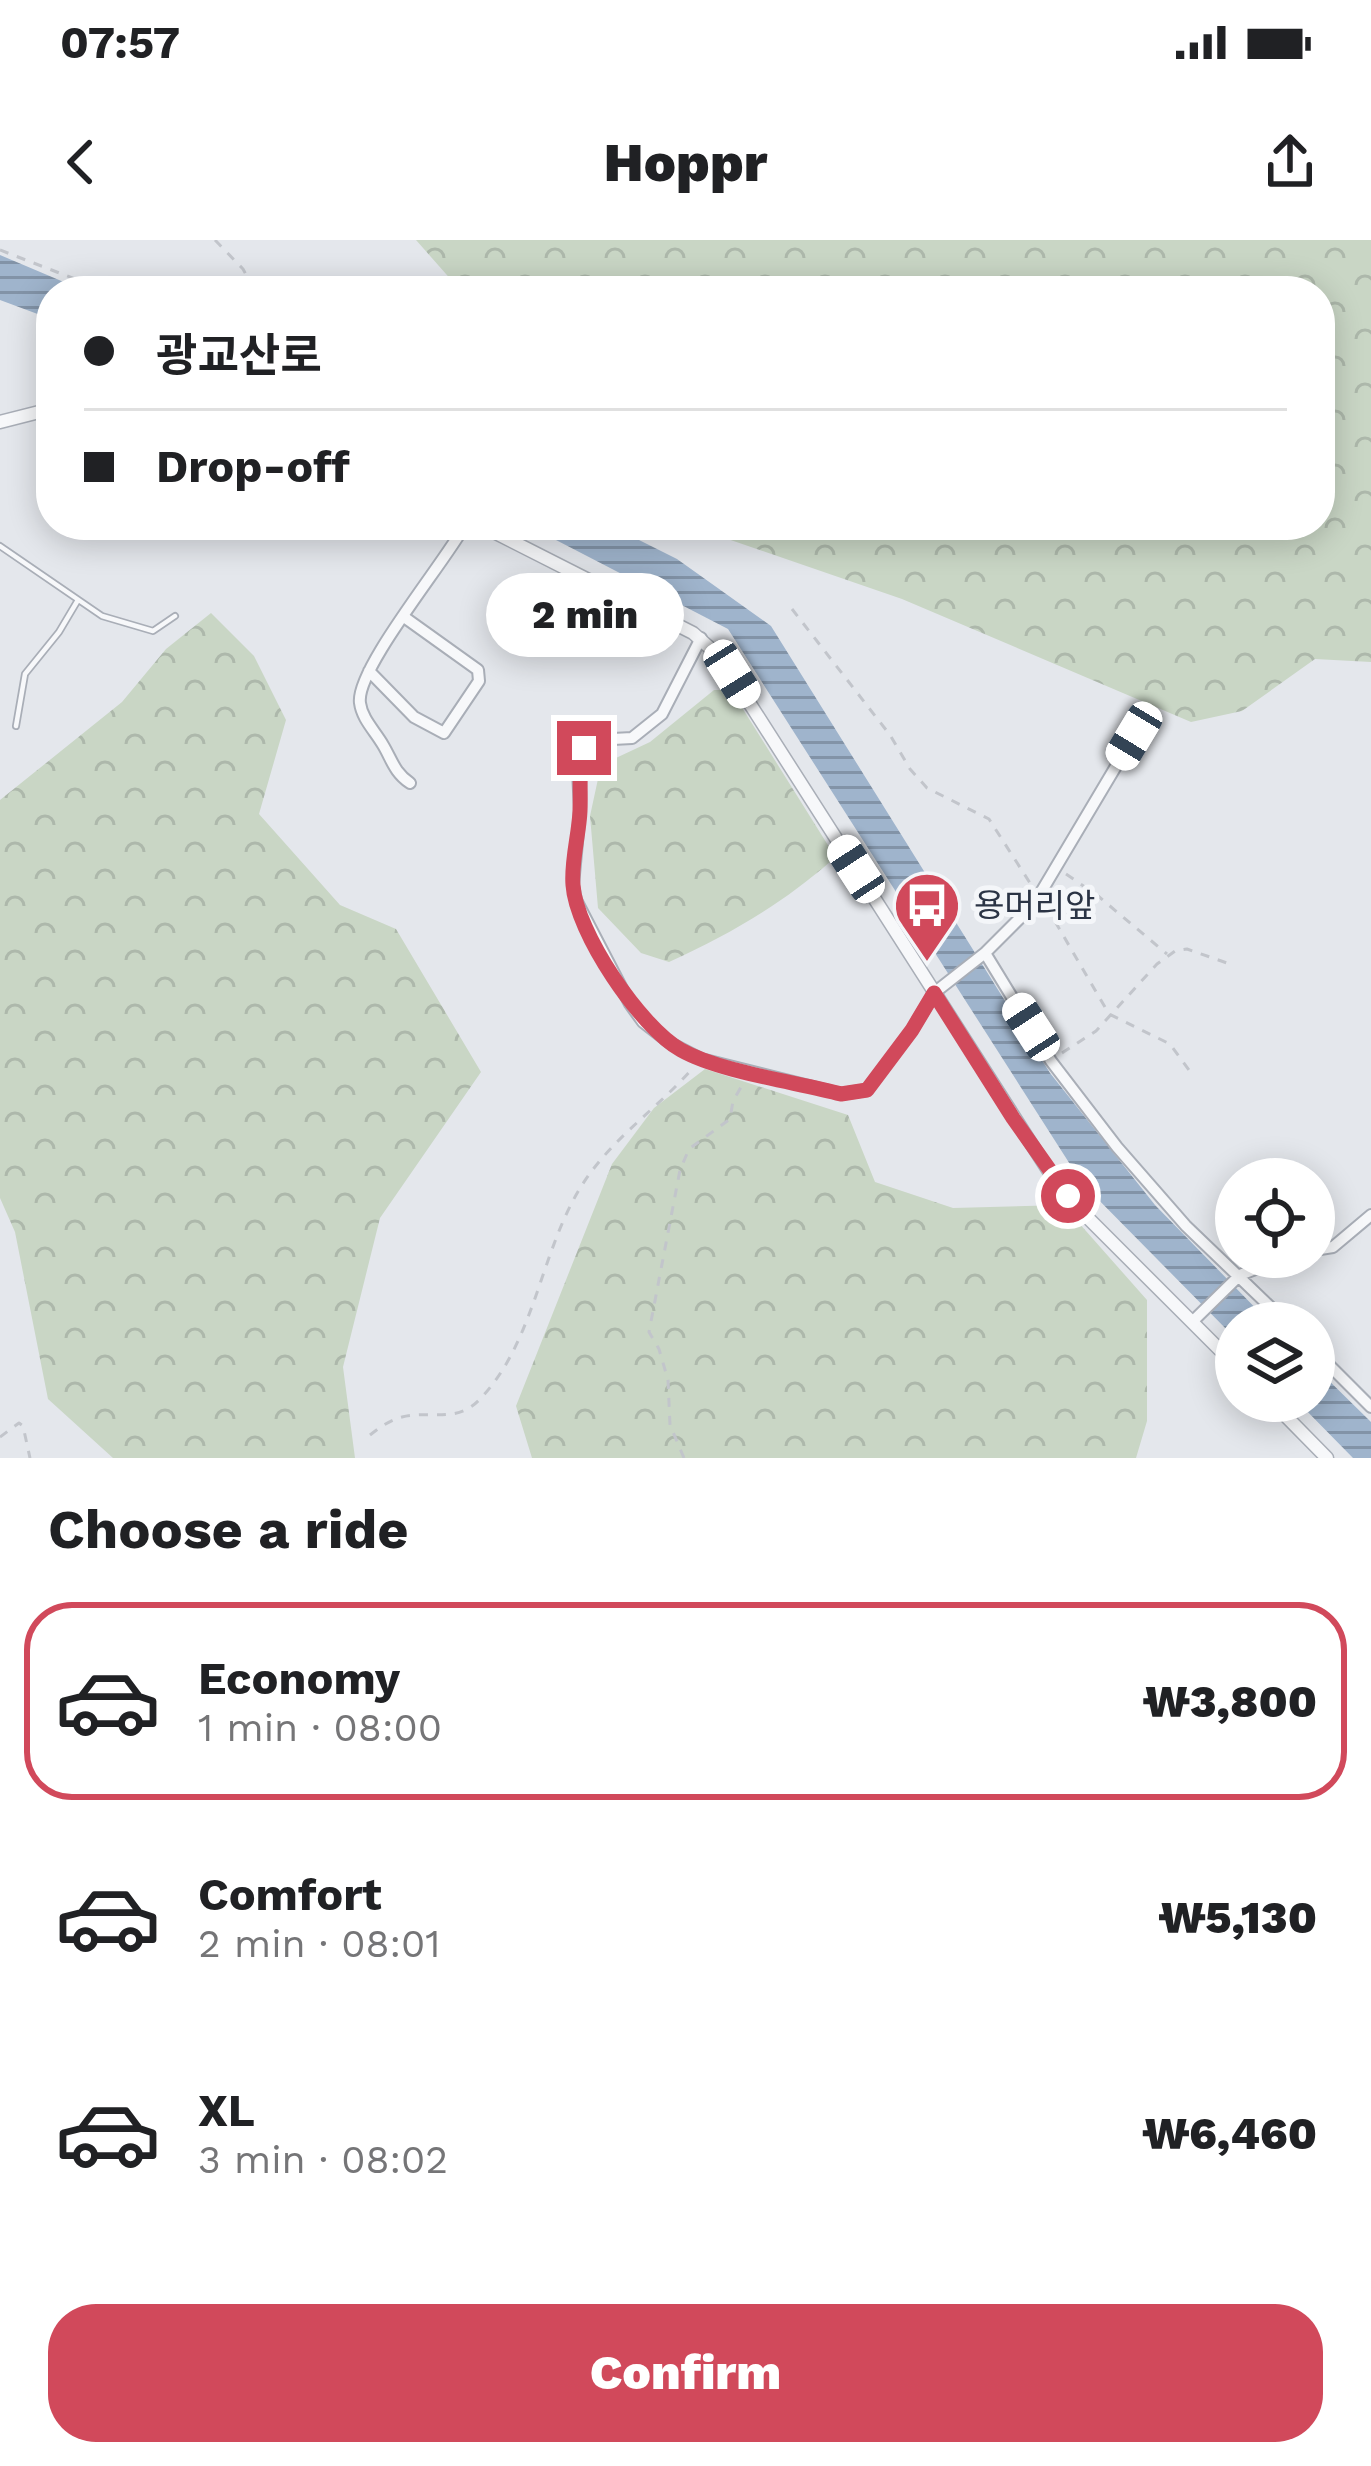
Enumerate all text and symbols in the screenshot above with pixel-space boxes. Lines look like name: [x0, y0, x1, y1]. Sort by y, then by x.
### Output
text: 07:57: [60, 16, 180, 69]
icon: back: [48, 129, 114, 195]
icon: share: [1257, 129, 1323, 195]
text: Hoppr: [604, 131, 767, 194]
text: 광교산로: [156, 329, 322, 382]
text: Drop-off: [156, 440, 350, 493]
callout: 2 min: [485, 574, 683, 658]
text: 2 min: [532, 592, 638, 637]
car: [698, 634, 766, 714]
car: [1100, 696, 1168, 776]
route end: [557, 721, 611, 775]
car: [821, 829, 891, 909]
bus stop icon: 용머리앞: [892, 870, 962, 964]
place label: 용머리앞: [974, 886, 1095, 925]
car: [996, 987, 1066, 1067]
map controls: [1215, 1158, 1335, 1422]
button: locate: [1215, 1158, 1335, 1278]
route start: [1041, 1169, 1095, 1223]
button: layers: [1215, 1302, 1335, 1422]
text: Choose a ride: [48, 1498, 409, 1561]
icon: car: [54, 1647, 162, 1755]
text: Economy: [198, 1652, 400, 1705]
text: ₩3,800: [1142, 1675, 1317, 1728]
text: 1 min · 08:00: [198, 1705, 442, 1750]
icon: car: [54, 1863, 162, 1971]
text: Comfort: [198, 1868, 382, 1921]
text: ₩5,130: [1158, 1891, 1317, 1944]
text: 2 min · 08:01: [198, 1921, 440, 1966]
icon: car: [54, 2079, 162, 2187]
text: XL: [198, 2084, 255, 2137]
text: ₩6,460: [1142, 2107, 1317, 2160]
text: 3 min · 08:02: [198, 2137, 448, 2182]
button: Confirm: [48, 2304, 1323, 2442]

